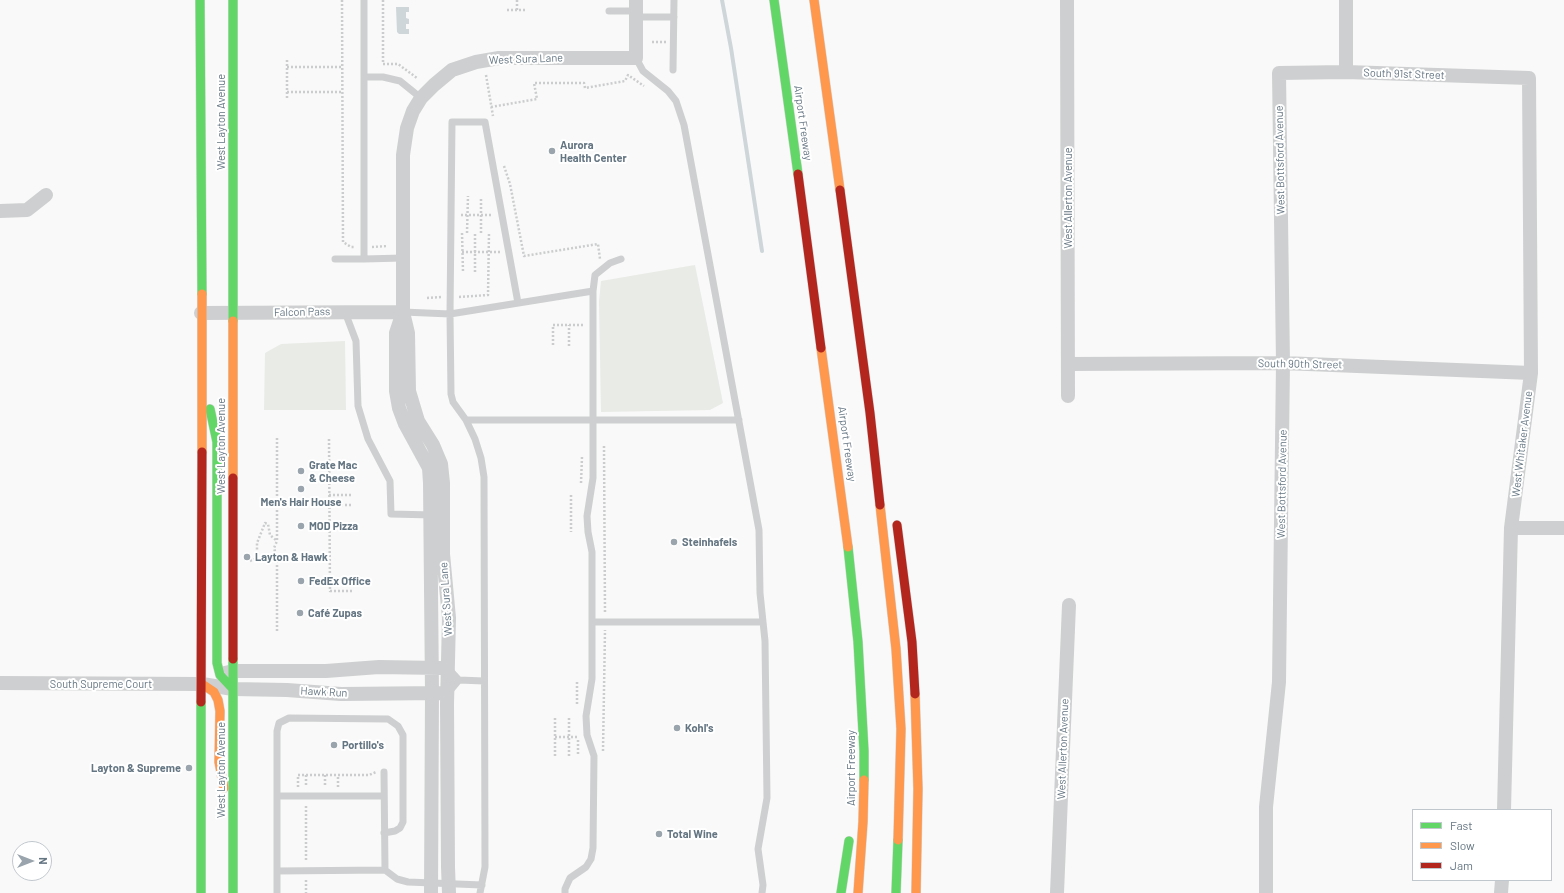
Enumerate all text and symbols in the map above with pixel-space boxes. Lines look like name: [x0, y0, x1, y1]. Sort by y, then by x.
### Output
street label: West Sura Lane: [489, 51, 563, 67]
street label: South 91st Street: [1363, 66, 1445, 82]
street label: West Layton Avenue: [214, 74, 228, 170]
street label: Airport Freeway: [791, 84, 815, 162]
street label: West Bottsford Avenue: [1272, 105, 1288, 215]
place label: Aurora Health Center: [560, 138, 627, 164]
marker: Aurora Health Center: [547, 146, 557, 156]
street label: West Allerton Avenue: [1061, 147, 1075, 249]
street label: Falcon Pass: [274, 305, 330, 319]
street label: South 90th Street: [1258, 357, 1342, 371]
street label: West Whitaker Avenue: [1509, 390, 1535, 498]
street label: West Layton Avenue: [214, 398, 228, 494]
street label: Airport Freeway: [835, 405, 859, 483]
street label: West Bottsford Avenue: [1274, 429, 1290, 539]
place label: Grate Mac & Cheese: [309, 458, 357, 484]
marker: Grate Mac & Cheese: [296, 466, 306, 476]
marker: Men's Hair House: [296, 484, 306, 494]
place label: Men's Hair House: [260, 495, 342, 509]
place label: MOD Pizza: [309, 519, 358, 533]
marker: MOD Pizza: [296, 521, 306, 531]
place label: Steinhafels: [682, 535, 737, 549]
marker: Steinhafels: [669, 537, 679, 547]
place label: Layton & Hawk: [255, 550, 328, 564]
marker: Layton & Hawk: [242, 552, 252, 562]
street label: West Sura Lane: [437, 562, 455, 636]
place label: FedEx Office: [309, 574, 371, 588]
marker: FedEx Office: [296, 576, 306, 586]
place label: Café Zupas: [308, 606, 362, 620]
marker: Café Zupas: [295, 608, 305, 618]
street label: South Supreme Court: [50, 677, 152, 691]
street label: Hawk Run: [300, 684, 348, 700]
street label: West Allerton Avenue: [1055, 698, 1071, 800]
place label: Kohl's: [685, 721, 713, 735]
street label: West Layton Avenue: [214, 722, 228, 818]
marker: Kohl's: [672, 723, 682, 733]
street label: Airport Freeway: [844, 730, 858, 806]
place label: Portillo's: [342, 738, 384, 752]
marker: Portillo's: [329, 740, 339, 750]
place label: Layton & Supreme: [91, 761, 181, 775]
marker: Layton & Supreme: [184, 763, 194, 773]
legend: [1412, 809, 1552, 881]
text: Fast: [1450, 818, 1473, 832]
place label: Total Wine: [667, 827, 718, 841]
marker: Total Wine: [654, 829, 664, 839]
text: Slow: [1450, 838, 1475, 852]
north arrow: [12, 841, 52, 881]
text: N: [37, 857, 50, 865]
text: Jam: [1450, 858, 1473, 872]

